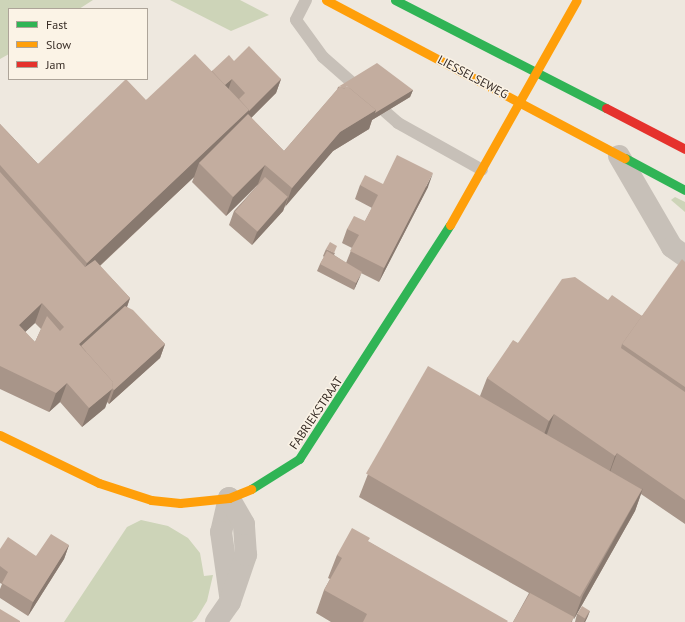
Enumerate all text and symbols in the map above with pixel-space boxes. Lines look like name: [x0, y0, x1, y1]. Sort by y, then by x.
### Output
legend: [8, 8, 148, 80]
text: Fast: [46, 17, 67, 32]
text: Slow: [46, 37, 71, 52]
street label: LIESSELSEWEG: [435, 52, 511, 102]
text: Jam: [46, 57, 65, 72]
street label: FABRIEKSTRAAT: [286, 374, 346, 452]

